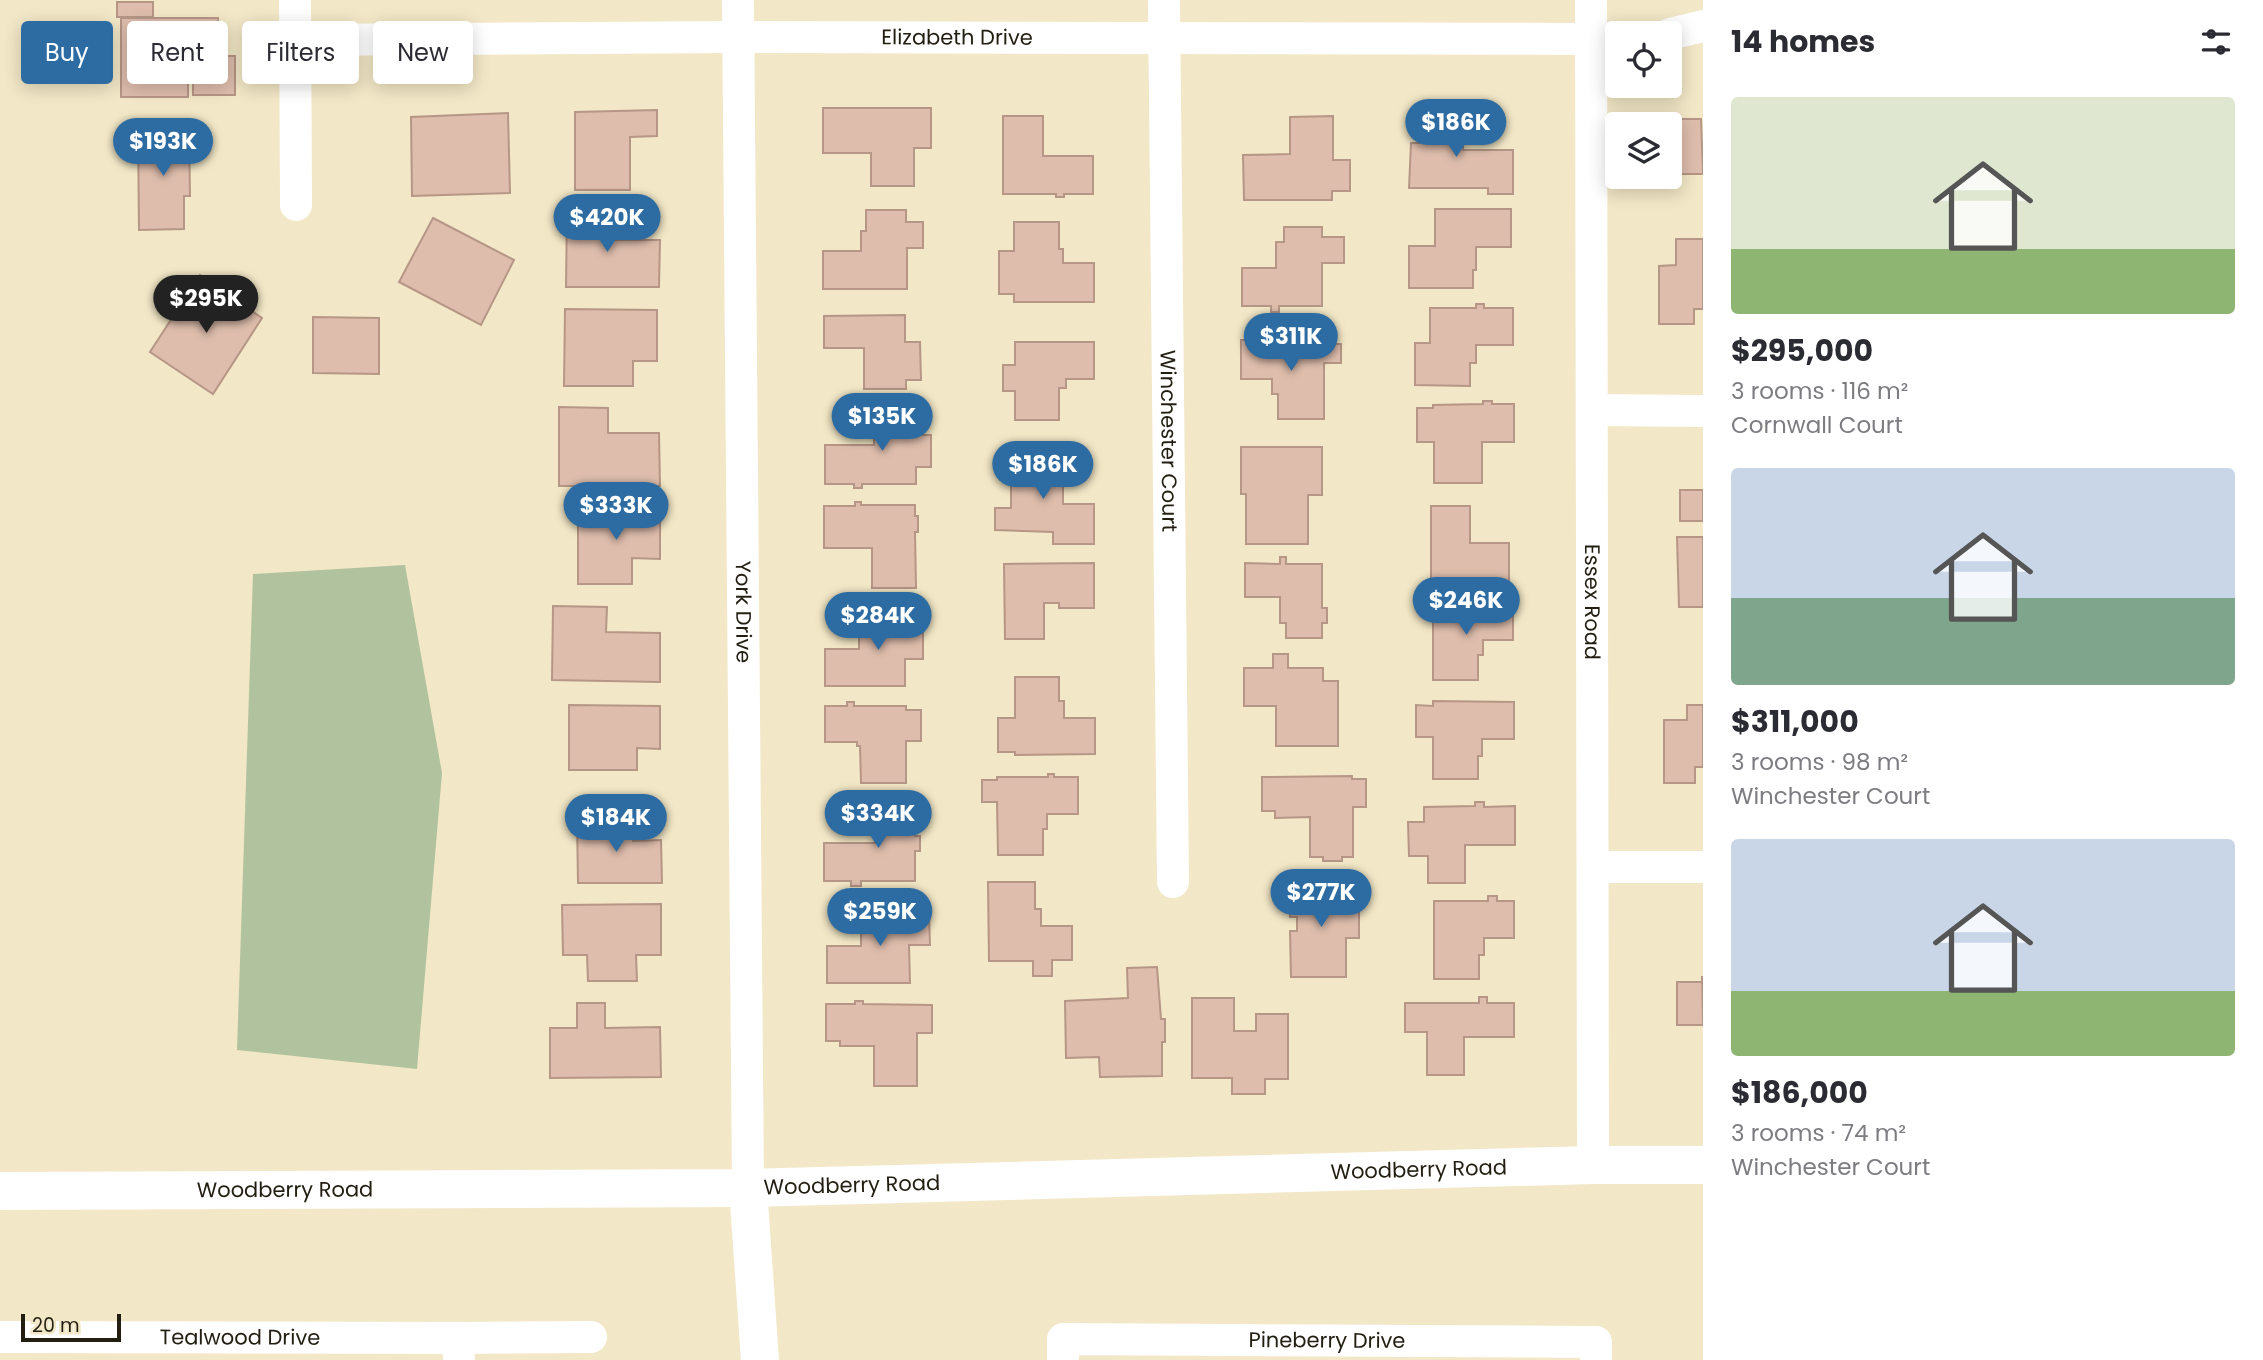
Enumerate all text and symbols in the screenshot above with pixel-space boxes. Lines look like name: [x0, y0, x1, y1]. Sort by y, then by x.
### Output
text: 14 homes: [1731, 20, 1875, 63]
chip: Buy: [21, 21, 113, 84]
chip: Rent: [127, 21, 228, 84]
chip: Filters: [242, 21, 359, 84]
chip: New: [373, 21, 473, 84]
map controls: [1605, 21, 1682, 189]
button: locate: [1605, 21, 1682, 98]
street label: Elizabeth Drive: [881, 22, 1033, 52]
icon: filters: [2197, 23, 2235, 61]
pin: $186K: [1407, 100, 1505, 159]
text: $186K: [1421, 106, 1491, 138]
button: layers: [1605, 112, 1682, 189]
pin: $193K: [114, 118, 212, 178]
text: $193K: [129, 125, 197, 157]
icon: home: [1920, 143, 2046, 269]
pin: $420K: [558, 194, 656, 254]
text: $420K: [570, 201, 644, 233]
pin: $295K: [157, 276, 255, 335]
text: $295K: [169, 282, 243, 314]
pin: $311K: [1242, 314, 1340, 373]
text: $311K: [1260, 320, 1322, 352]
text: $295,000: [1731, 329, 1873, 372]
street label: Winchester Court: [1154, 350, 1184, 532]
text: 3 rooms · 116 m²: [1731, 375, 1908, 407]
pin: $135K: [833, 393, 931, 453]
text: $135K: [848, 400, 916, 432]
text: Cornwall Court: [1731, 409, 1903, 441]
pin: $186K: [994, 442, 1092, 501]
text: $186K: [1008, 448, 1078, 480]
pin: $333K: [567, 482, 665, 542]
text: $333K: [580, 489, 652, 521]
icon: home: [1920, 514, 2046, 640]
street label: Essex Road: [1578, 544, 1607, 660]
street label: York Drive: [729, 561, 759, 663]
pin: $246K: [1417, 578, 1515, 637]
text: $246K: [1429, 584, 1503, 616]
pin: $284K: [829, 592, 927, 652]
text: $284K: [841, 599, 915, 631]
text: $311,000: [1731, 700, 1859, 743]
text: 3 rooms · 98 m²: [1731, 746, 1908, 778]
text: Winchester Court: [1731, 780, 1930, 812]
pin: $334K: [829, 790, 927, 850]
pin: $184K: [567, 794, 665, 854]
text: $334K: [841, 797, 915, 829]
text: $184K: [581, 801, 651, 833]
pin: $277K: [1272, 870, 1370, 929]
text: $277K: [1287, 876, 1355, 908]
icon: home: [1920, 885, 2046, 1011]
pin: $259K: [831, 888, 929, 948]
text: $259K: [843, 895, 917, 927]
text: $186,000: [1731, 1071, 1868, 1114]
text: 3 rooms · 74 m²: [1731, 1117, 1906, 1149]
text: Winchester Court: [1731, 1151, 1930, 1183]
street label: Woodberry Road: [1330, 1152, 1507, 1186]
street label: Woodberry Road: [763, 1168, 941, 1202]
street label: Woodberry Road: [197, 1175, 373, 1204]
scale bar: [21, 1311, 121, 1343]
text: 20 m: [32, 1312, 80, 1339]
street label: Tealwood Drive: [160, 1322, 320, 1352]
street label: Pineberry Drive: [1248, 1325, 1406, 1355]

